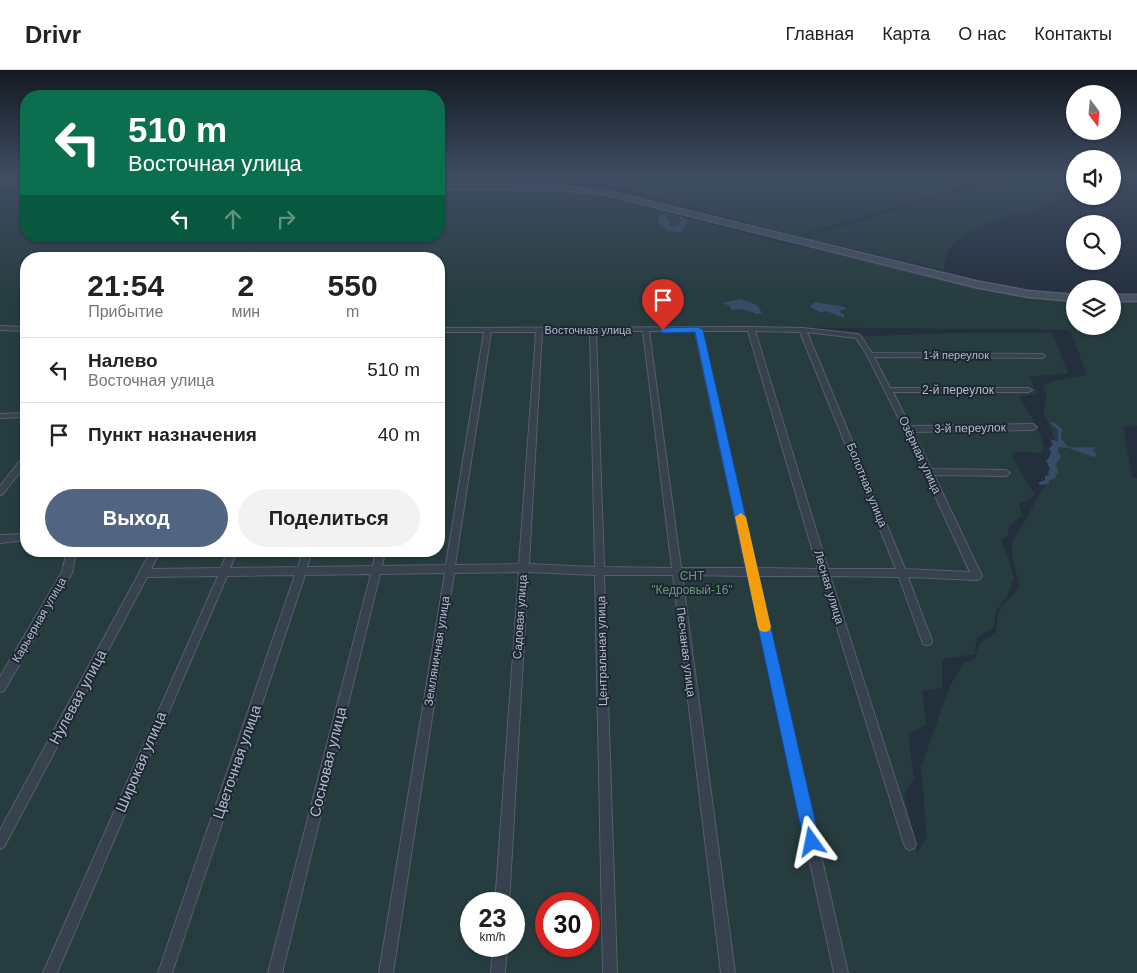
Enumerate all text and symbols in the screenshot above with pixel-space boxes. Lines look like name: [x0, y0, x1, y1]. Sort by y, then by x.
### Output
text: Drivr: [25, 21, 81, 48]
text: Главная: [786, 24, 854, 44]
text: Карта: [882, 24, 930, 44]
text: О нас: [958, 24, 1006, 44]
text: Контакты: [1034, 24, 1112, 44]
north arrow: [1066, 85, 1121, 140]
map controls: [1066, 85, 1121, 335]
icon: left: [45, 110, 110, 175]
text: 510 m: [128, 110, 227, 149]
button: sound: [1066, 150, 1121, 205]
text: Восточная улица: [128, 151, 302, 176]
icon: left: [166, 205, 194, 233]
icon: ahead: [219, 205, 247, 233]
icon: right: [272, 205, 300, 233]
button: search: [1066, 215, 1121, 270]
text: 21:54: [87, 269, 164, 302]
text: 2: [237, 269, 254, 302]
text: 550: [328, 269, 378, 302]
pin: [642, 279, 684, 330]
button: layers: [1066, 280, 1121, 335]
icon: arrive: [649, 286, 677, 314]
text: Прибытие: [88, 303, 163, 320]
text: мин: [231, 303, 260, 320]
text: m: [346, 303, 359, 320]
street label: Восточная улица: [545, 324, 632, 336]
street label: 1-й переулок: [923, 349, 989, 361]
text: Налево: [88, 350, 158, 371]
icon: left: [45, 356, 73, 384]
text: 510 m: [367, 359, 420, 380]
text: Восточная улица: [88, 372, 214, 389]
street label: 2-й переулок: [922, 383, 995, 397]
street label: Озёрная улица: [896, 414, 944, 496]
street label: 3-й переулок: [934, 420, 1007, 436]
icon: arrive: [45, 421, 73, 449]
text: Пункт назначения: [88, 424, 257, 445]
text: 40 m: [378, 424, 420, 445]
street label: Болотная улица: [844, 441, 890, 529]
button: Выход: [45, 489, 228, 547]
button: Поделиться: [238, 489, 420, 547]
street label: Лесная улица: [811, 548, 847, 626]
park label: СНТ "Кедровый-16": [651, 569, 733, 597]
street label: Садовая улица: [510, 574, 530, 660]
street label: Карьерная улица: [9, 575, 69, 665]
street label: Земляничная улица: [421, 595, 453, 707]
street label: Центральная улица: [594, 595, 610, 706]
street label: Песчаная улица: [674, 606, 698, 698]
street label: Нулевая улица: [45, 646, 110, 747]
street label: Цветочная улица: [209, 702, 264, 821]
street label: Сосновая улица: [306, 704, 350, 819]
street label: Широкая улица: [112, 708, 170, 815]
position arrow: [785, 815, 837, 867]
speed limit sign: 30: [535, 892, 600, 957]
text: 23: [479, 904, 506, 932]
text: km/h: [479, 930, 506, 944]

